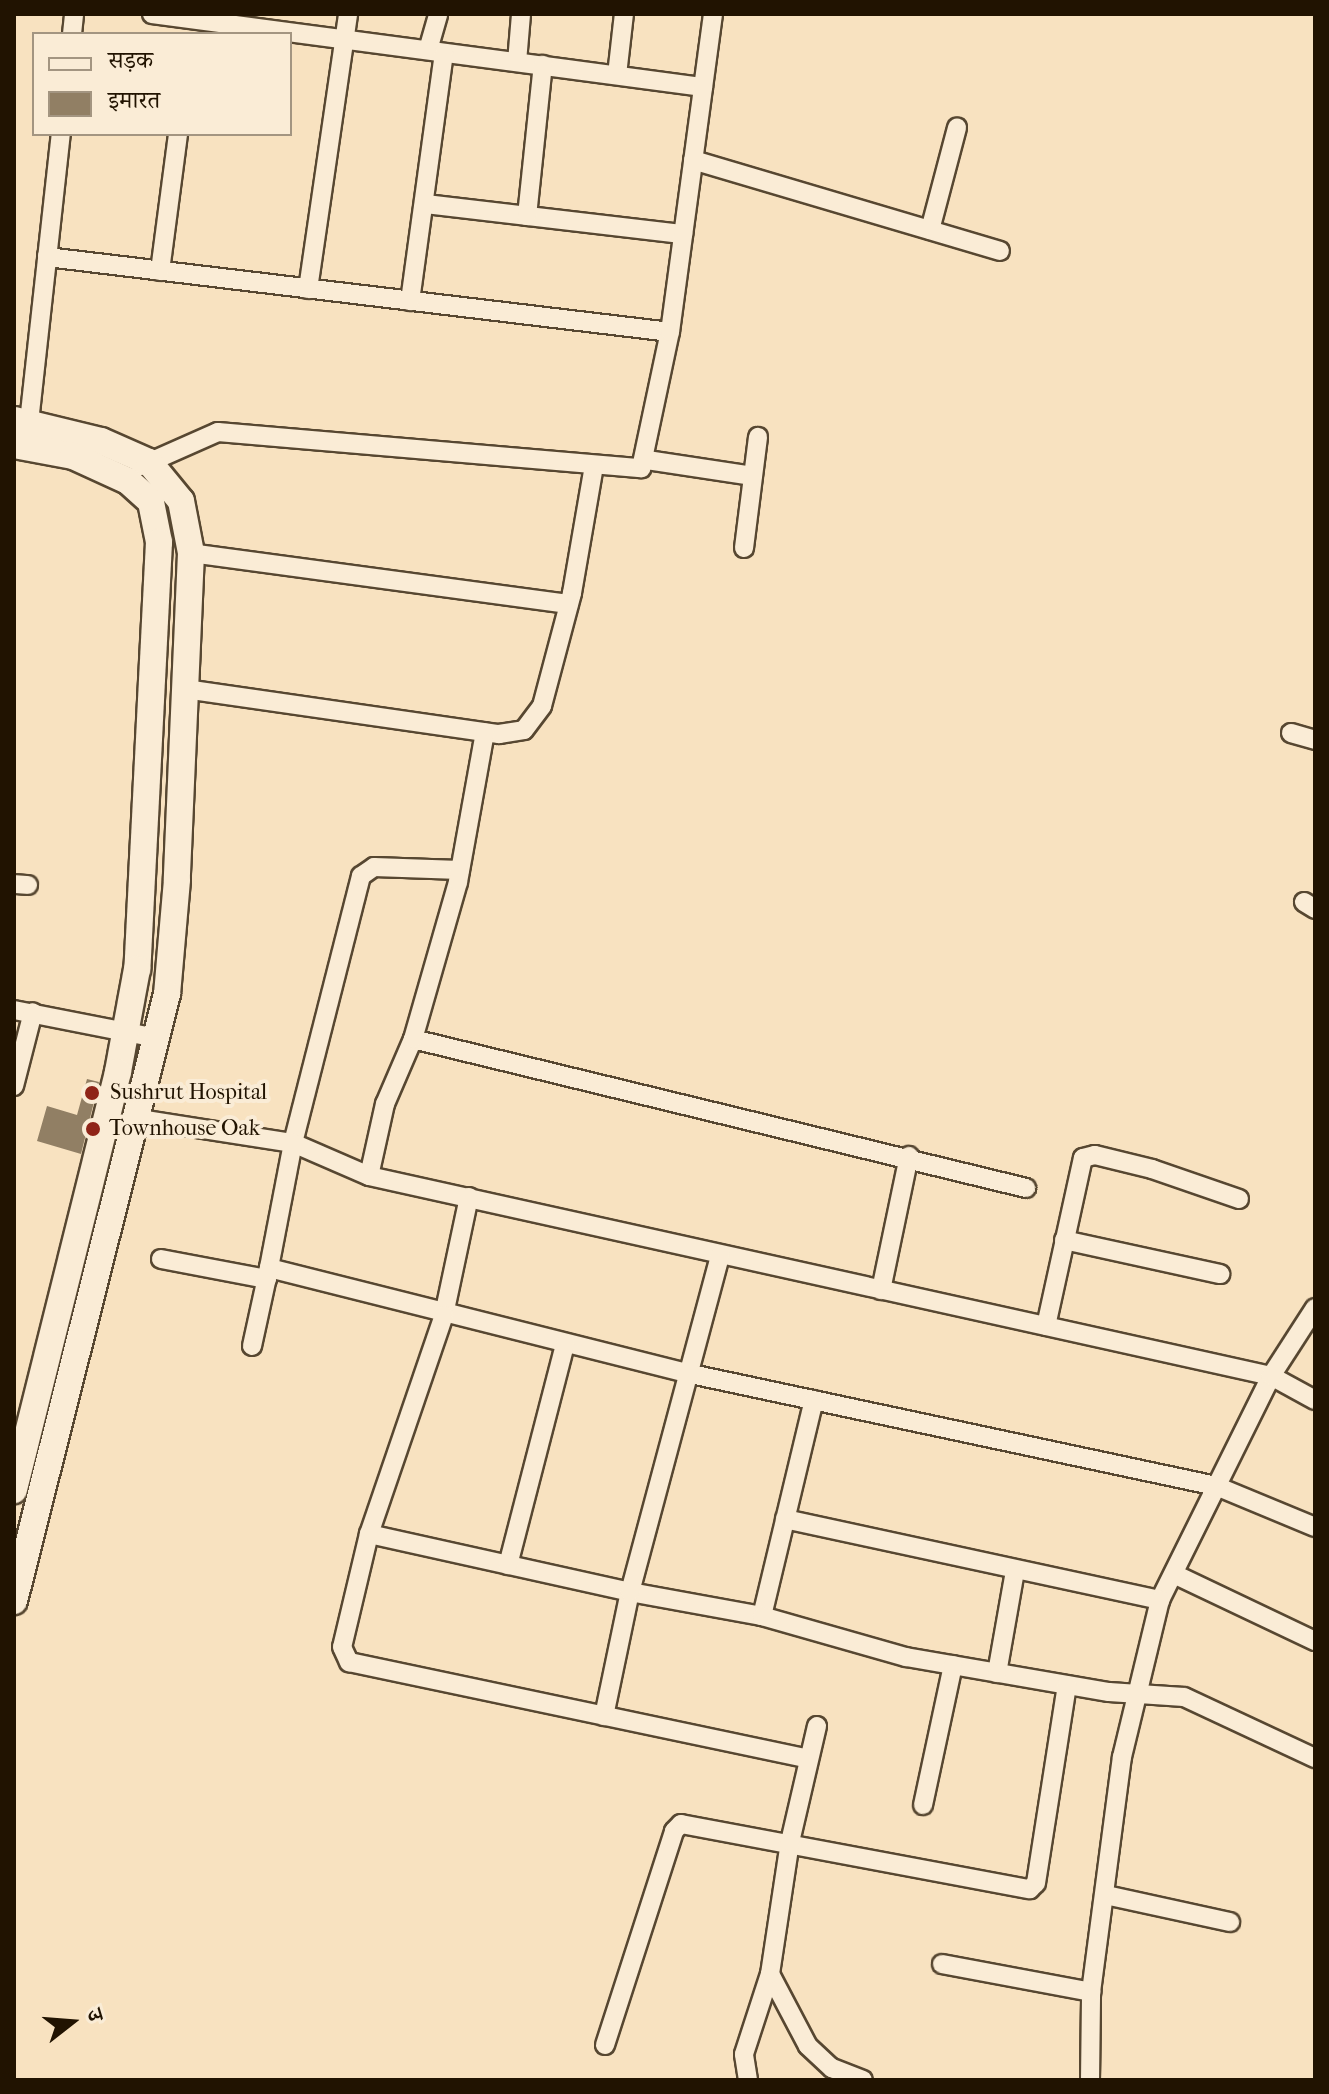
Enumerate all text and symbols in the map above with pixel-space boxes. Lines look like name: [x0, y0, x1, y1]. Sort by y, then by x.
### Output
legend: [32, 32, 292, 136]
text: सड़क: [108, 46, 153, 74]
text: इमारत: [108, 86, 160, 114]
place label: Sushrut Hospital: [110, 1080, 267, 1106]
marker: Sushrut Hospital: [81, 1082, 103, 1104]
place label: Townhouse Oak: [109, 1116, 260, 1142]
marker: Townhouse Oak: [84, 1120, 102, 1138]
north arrow: [32, 1982, 112, 2062]
text: उ: [81, 2006, 109, 2024]

